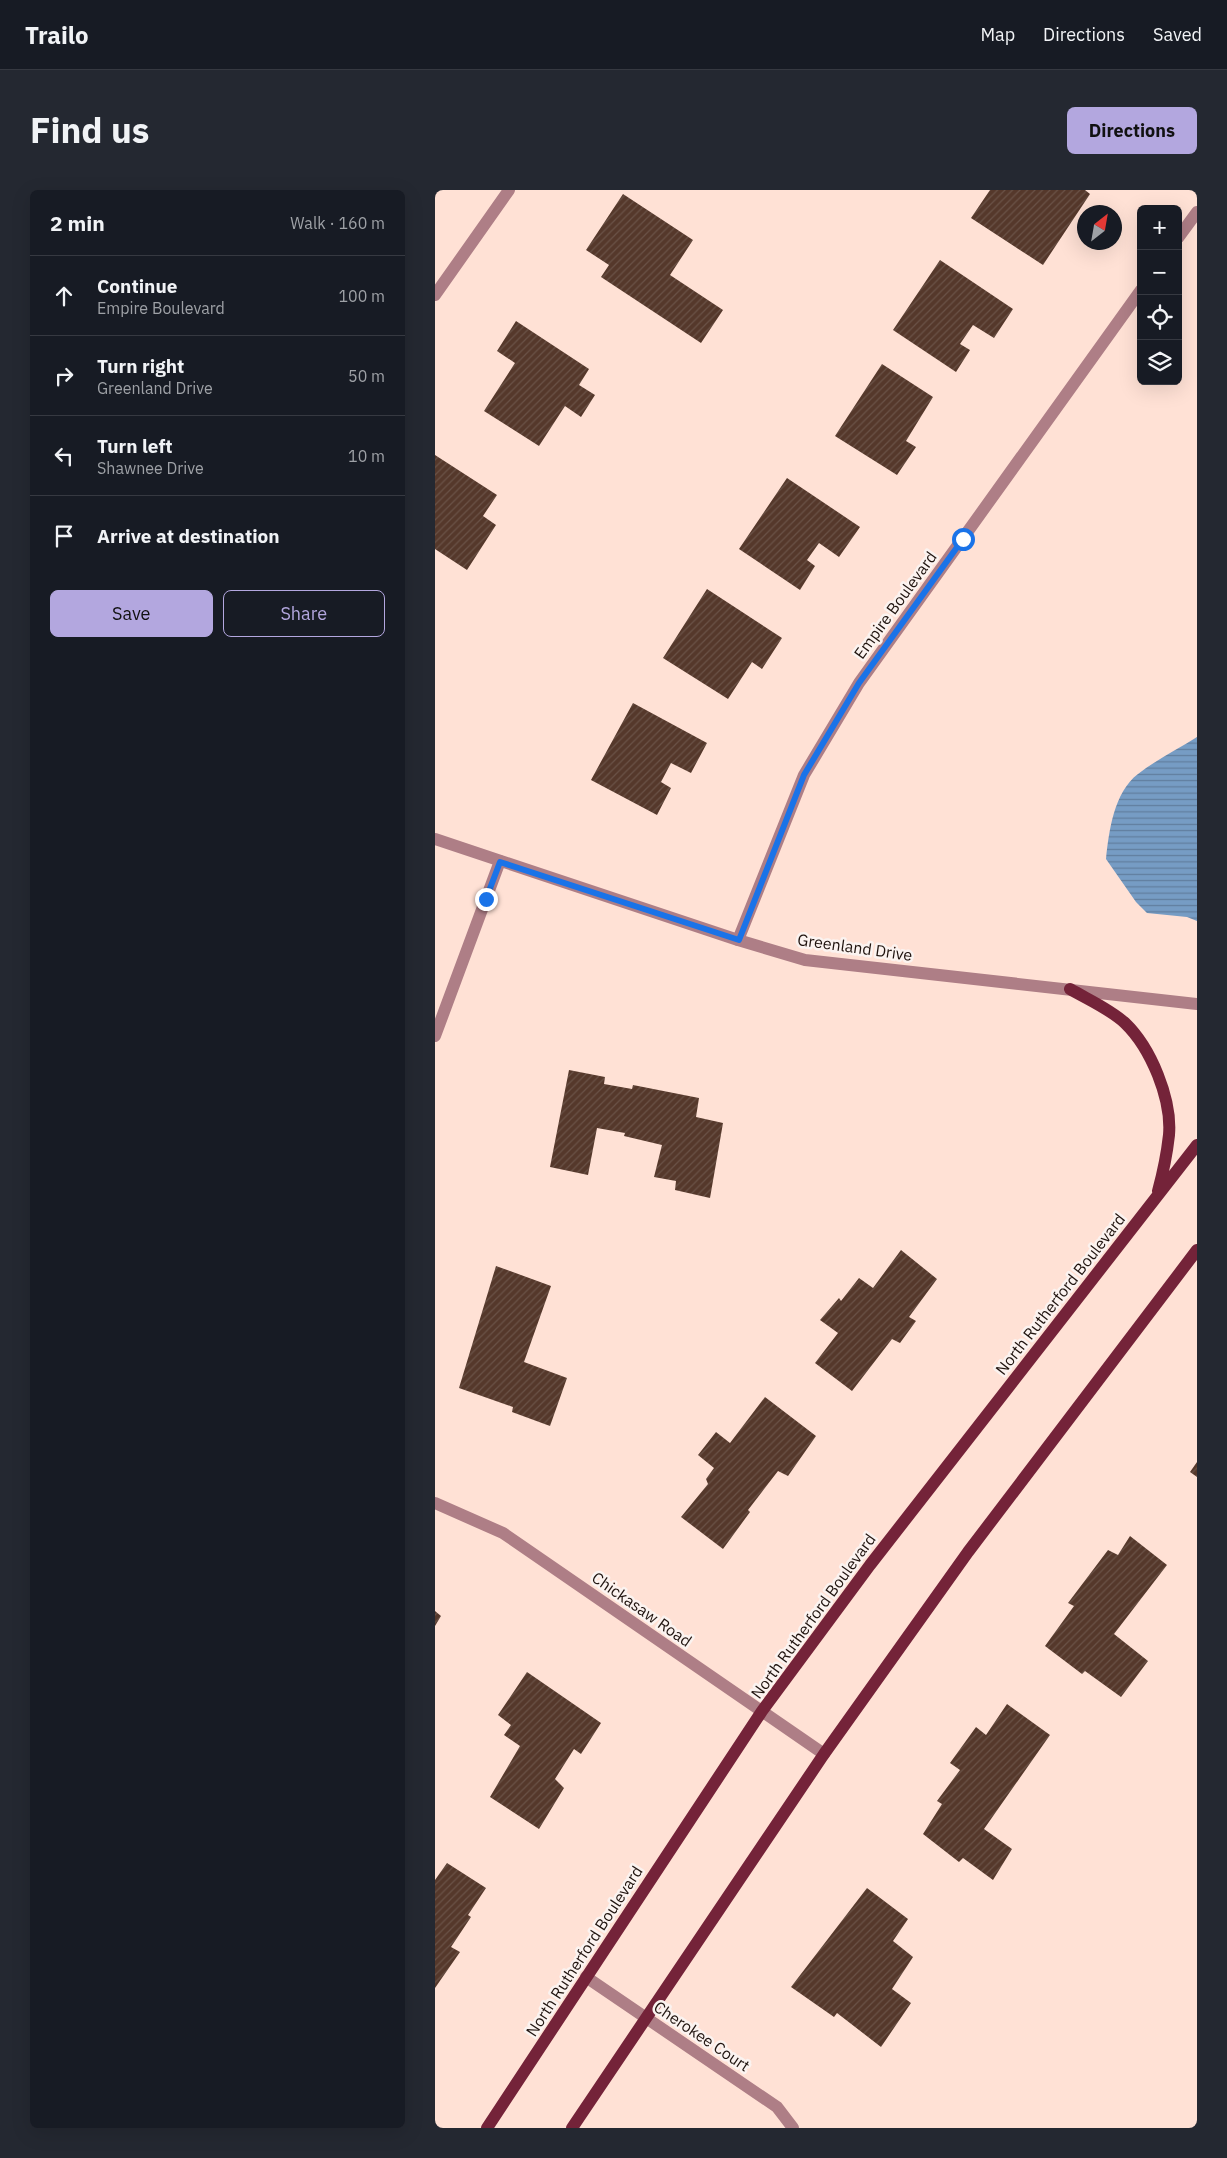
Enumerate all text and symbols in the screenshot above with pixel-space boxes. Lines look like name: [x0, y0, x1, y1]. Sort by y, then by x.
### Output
text: Trailo: [25, 19, 89, 51]
text: Map: [980, 23, 1015, 46]
text: Directions: [1043, 23, 1125, 46]
text: Saved: [1153, 23, 1202, 46]
text: Find us: [30, 107, 149, 153]
button: Directions: [1067, 107, 1197, 154]
north arrow: [1077, 205, 1122, 250]
map controls: [1137, 205, 1182, 385]
button: +: [1137, 205, 1182, 250]
text: 2 min: [50, 209, 105, 237]
text: Walk · 160 m: [290, 213, 385, 233]
button: −: [1137, 250, 1182, 295]
text: Continue: [97, 274, 177, 298]
icon: ahead: [50, 282, 78, 310]
text: 100 m: [338, 286, 385, 306]
button: locate: [1137, 295, 1182, 340]
text: Empire Boulevard: [97, 298, 225, 318]
button: layers: [1137, 340, 1182, 385]
text: Turn right: [97, 354, 184, 378]
icon: right: [50, 362, 78, 390]
text: 50 m: [348, 366, 385, 386]
text: Greenland Drive: [97, 378, 213, 398]
text: Turn left: [97, 434, 173, 458]
icon: left: [50, 442, 78, 470]
text: 10 m: [348, 446, 385, 466]
text: Shawnee Drive: [97, 458, 204, 478]
icon: arrive: [50, 522, 78, 550]
text: Arrive at destination: [97, 524, 280, 548]
route start: [952, 528, 975, 551]
street label: Empire Boulevard: [849, 547, 941, 663]
button: Save: [50, 590, 213, 637]
button: Share: [223, 590, 385, 637]
route end: [475, 888, 498, 911]
street label: Greenland Drive: [796, 929, 914, 965]
street label: North Rutherford Boulevard: [991, 1209, 1129, 1379]
street label: North Rutherford Boulevard: [746, 1530, 880, 1702]
street label: Chickasaw Road: [588, 1567, 696, 1651]
street label: North Rutherford Boulevard: [521, 1862, 647, 2040]
street label: Cherokee Court: [650, 1997, 754, 2075]

